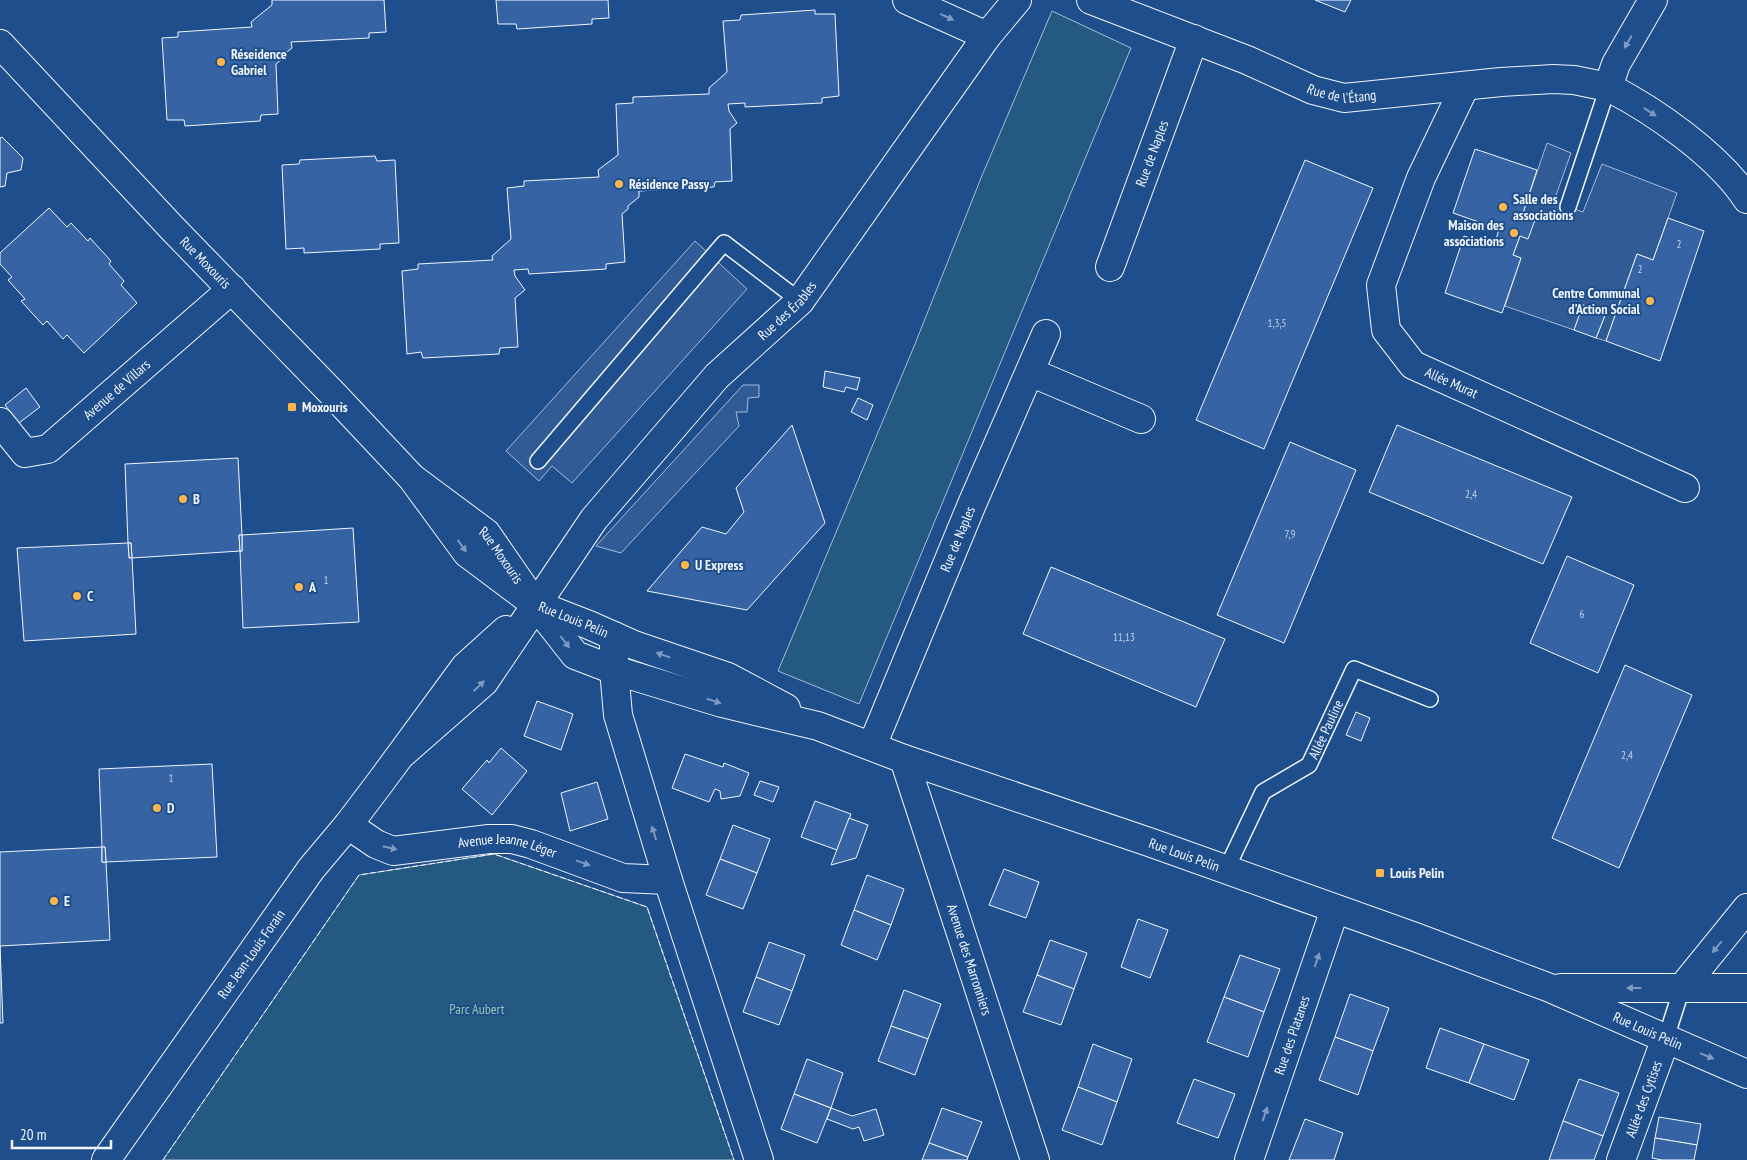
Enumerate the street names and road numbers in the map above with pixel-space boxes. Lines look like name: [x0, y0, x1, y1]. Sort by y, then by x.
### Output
street label: Rue de l'Étang: [1304, 79, 1377, 107]
street label: Rue de Naples: [1131, 118, 1172, 189]
street label: Rue Moxouris: [176, 233, 235, 293]
street label: Rue des Érables: [754, 277, 820, 344]
street label: Avenue de Villars: [79, 355, 154, 423]
street label: Allée Murat: [1422, 363, 1481, 402]
street label: Rue de Naples: [936, 503, 979, 575]
street label: Rue Moxouris: [476, 522, 527, 587]
street label: Rue Louis Pelin: [536, 597, 611, 642]
street label: Allée Pauline: [1304, 697, 1347, 762]
street label: Avenue Jeanne Léger: [457, 830, 559, 862]
street label: Rue Louis Pelin: [1147, 834, 1222, 876]
street label: Avenue des Marronniers: [943, 902, 996, 1018]
street label: Rue Jean-Louis Forain: [213, 906, 289, 1002]
street label: Rue des Platanes: [1270, 993, 1314, 1077]
street label: Rue Louis Pelin: [1610, 1008, 1685, 1054]
street label: Allée des Cytises: [1621, 1058, 1666, 1140]

